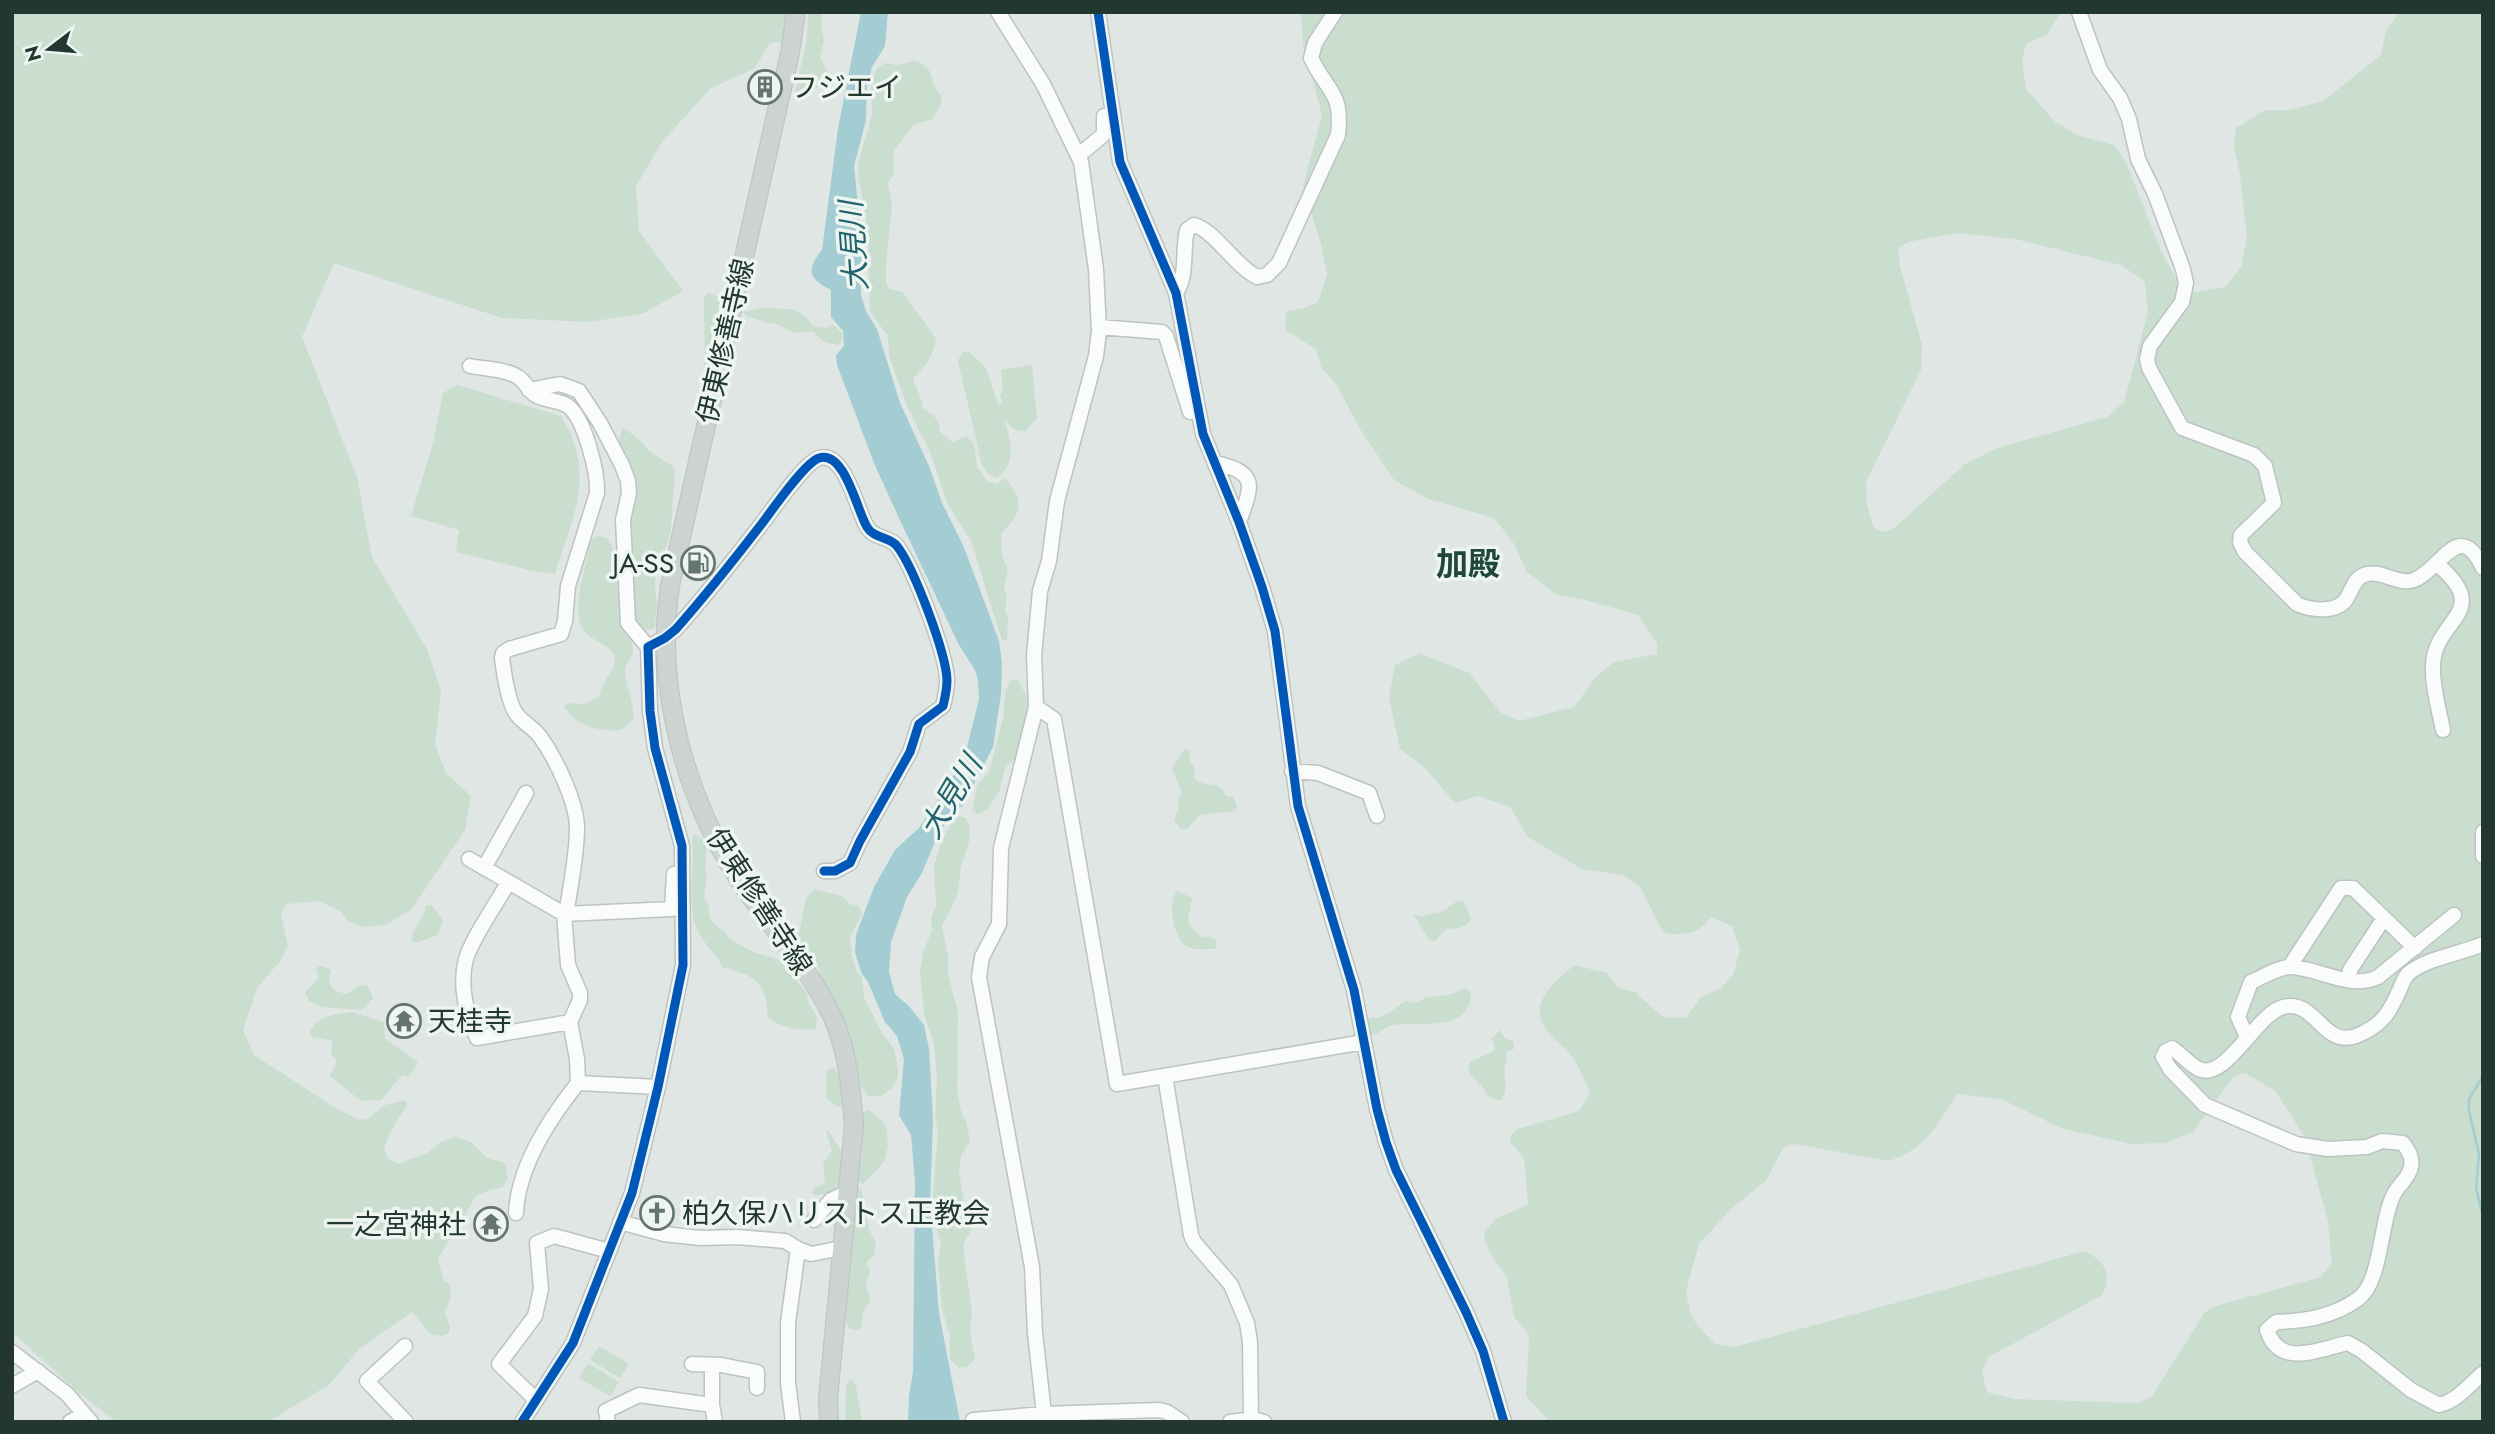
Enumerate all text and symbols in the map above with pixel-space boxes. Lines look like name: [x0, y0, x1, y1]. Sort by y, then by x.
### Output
north arrow: [14, 14, 84, 84]
text: N: [18, 43, 48, 65]
place label: フジエイ: [790, 67, 902, 108]
building icon: フジエイ: [746, 68, 784, 106]
water label: 大見川: [829, 197, 878, 292]
street label: 伊東修善寺線: [687, 255, 764, 428]
district label: 加殿: [1436, 541, 1500, 587]
place label: JA-SS: [608, 543, 674, 584]
fuel station icon: JA-SS: [679, 544, 717, 582]
water label: 大見川: [909, 745, 994, 846]
street label: 伊東修善寺線: [697, 820, 823, 983]
place label: 天桂寺: [428, 1001, 512, 1042]
temple icon: 天桂寺: [385, 1002, 423, 1040]
place label: 柏久保ハリストス正教会: [682, 1193, 990, 1234]
church icon: 柏久保ハリストス正教会: [638, 1194, 676, 1232]
place label: 一之宮神社: [326, 1204, 466, 1245]
temple icon: 一之宮神社: [472, 1205, 510, 1243]

